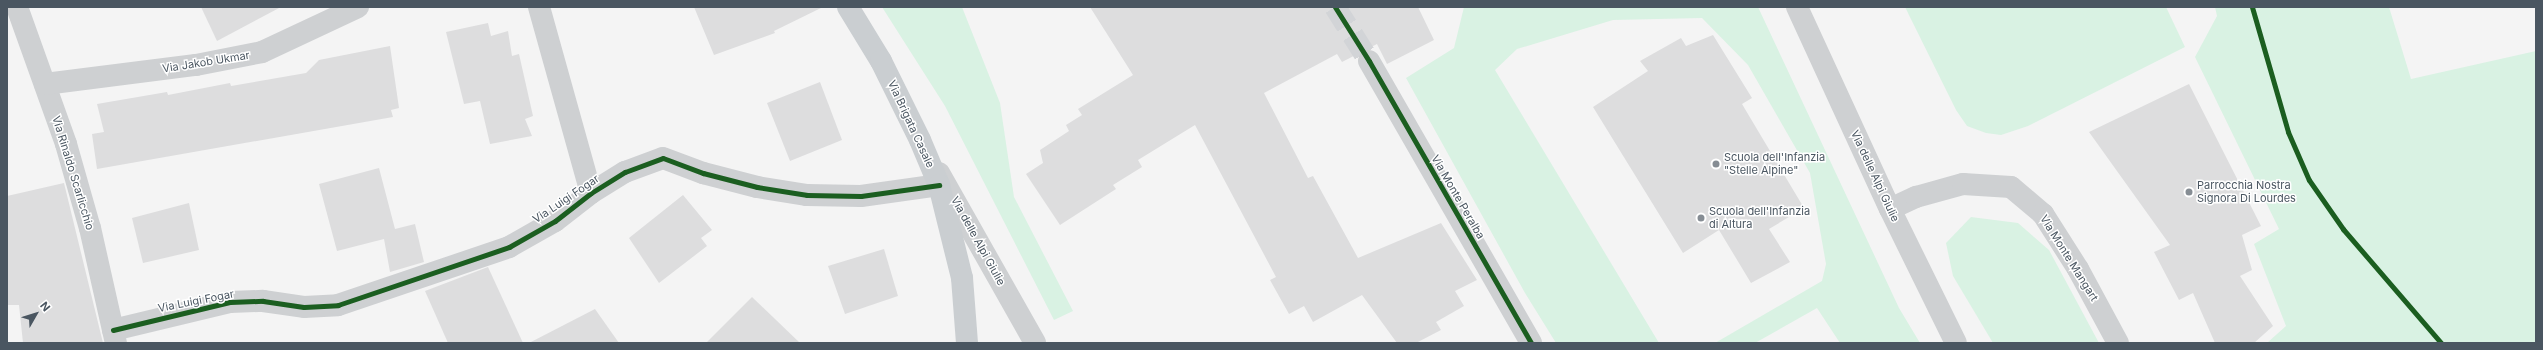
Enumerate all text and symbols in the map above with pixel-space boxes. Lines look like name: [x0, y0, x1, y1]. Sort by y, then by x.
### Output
street label: Via Jakob Ukmar: [161, 49, 251, 75]
street label: Via Brigata Casale: [885, 78, 937, 170]
street label: Via Rinaldo Scarlicchio: [49, 114, 97, 232]
street label: Via delle Alpi Giulie: [1848, 128, 1902, 224]
place label: Scuola dell'Infanzia "Stelle Alpine": [1724, 151, 1825, 177]
street label: Via Monte Peralba: [1429, 153, 1487, 241]
marker: Scuola dell'Infanzia "Stelle Alpine": [1711, 159, 1721, 169]
street label: Via Luigi Fogar: [530, 172, 602, 226]
place label: Parrocchia Nostra Signora Di Lourdes: [2197, 179, 2296, 205]
marker: Parrocchia Nostra Signora Di Lourdes: [2184, 187, 2194, 197]
street label: Via delle Alpi Giulie: [948, 194, 1008, 288]
place label: Scuola dell'Infanzia di Altura: [1709, 205, 1810, 231]
marker: Scuola dell'Infanzia di Altura: [1696, 213, 1706, 223]
street label: Via Monte Mangart: [2037, 213, 2101, 303]
street label: Via Luigi Fogar: [157, 287, 235, 315]
north arrow: [16, 294, 56, 334]
text: N: [37, 299, 53, 314]

